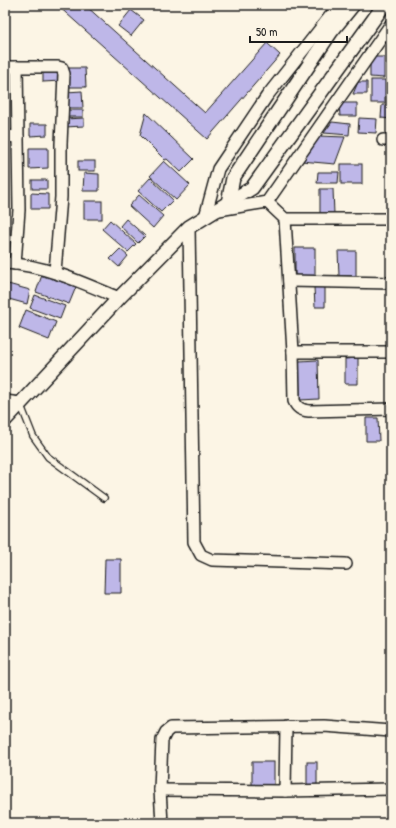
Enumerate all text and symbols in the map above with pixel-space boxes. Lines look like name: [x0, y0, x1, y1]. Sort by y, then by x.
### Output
scale bar: [250, 18, 347, 44]
text: 50 m: [256, 23, 277, 40]

